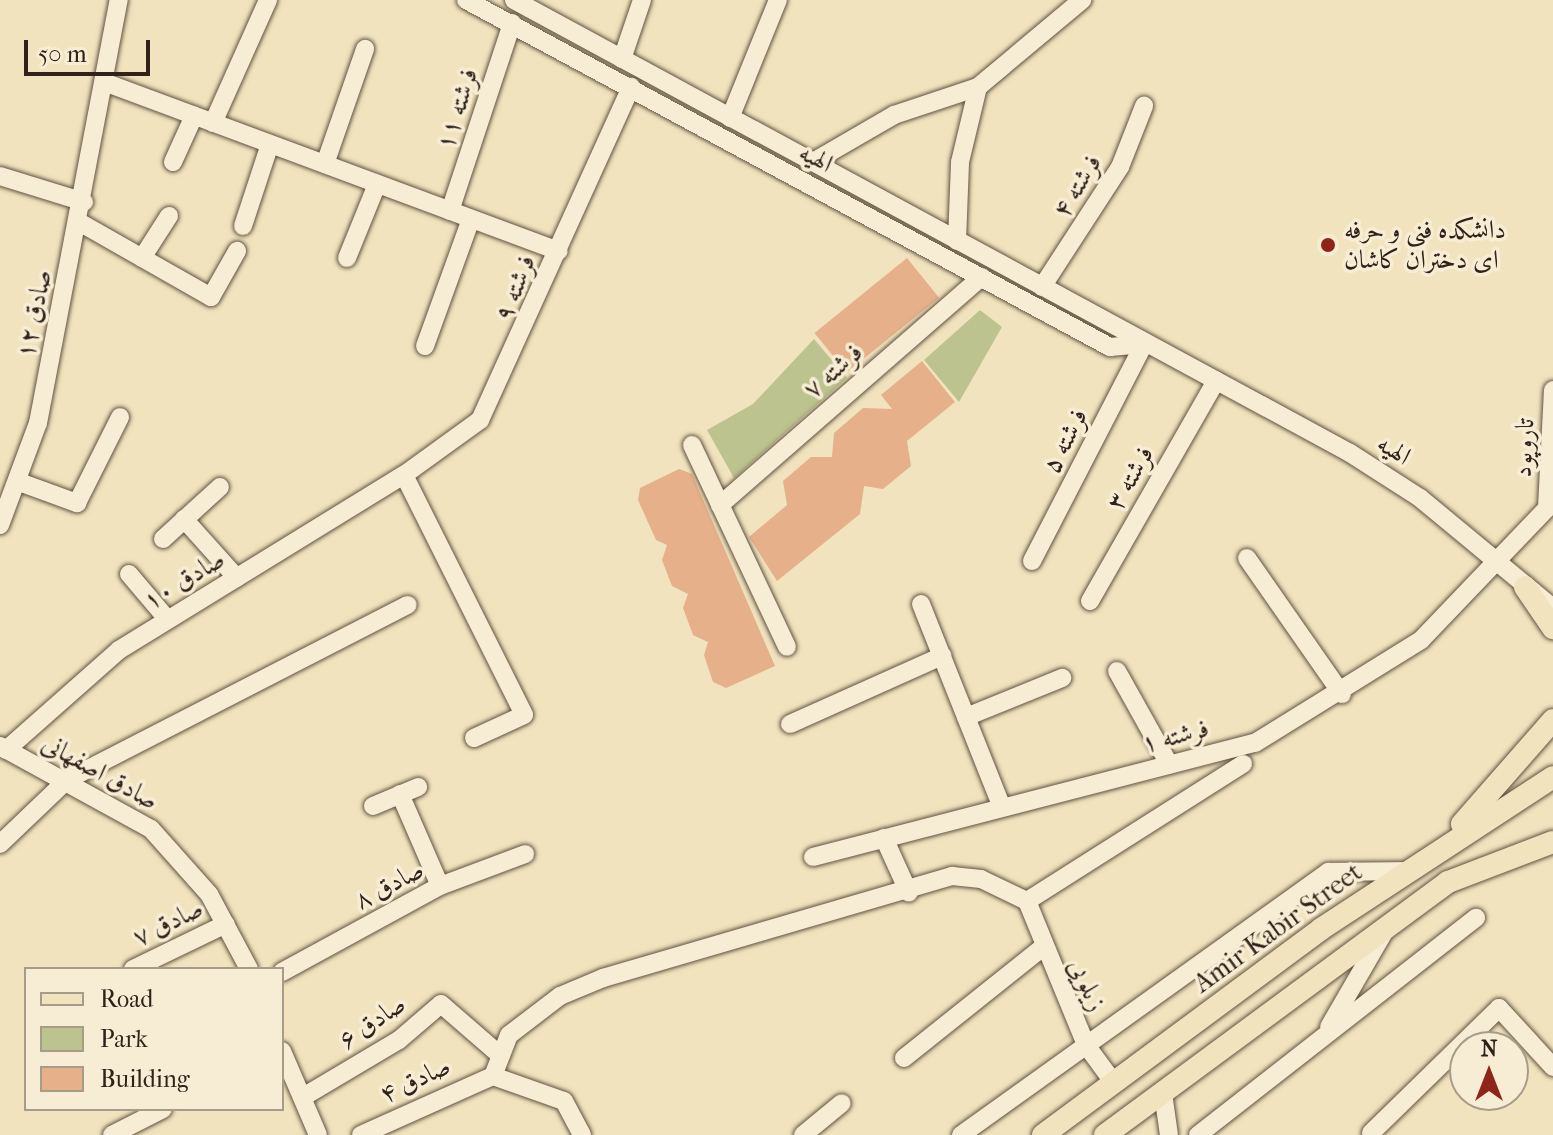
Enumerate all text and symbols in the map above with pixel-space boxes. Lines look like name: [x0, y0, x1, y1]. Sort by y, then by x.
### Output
scale bar: [28, 24, 154, 74]
text: 50 m: [38, 40, 87, 68]
street label: فرشته ۱۱: [429, 64, 485, 154]
street label: الهیه: [794, 136, 838, 180]
street label: فرشته ۴: [1046, 149, 1108, 223]
place label: دانشکده فنی و حرفه ای دختران کاشان: [1344, 214, 1506, 276]
marker: دانشکده فنی و حرفه ای دختران کاشان: [1319, 236, 1337, 254]
street label: فرشته ۹: [488, 250, 542, 326]
street label: صادق ۱۲: [9, 267, 59, 361]
street label: فرشته ۷: [797, 337, 869, 405]
street label: فرشته ۵: [1036, 403, 1094, 479]
street label: تاروپود: [1507, 418, 1541, 478]
street label: الهیه: [1371, 428, 1417, 472]
street label: فرشته ۳: [1099, 441, 1161, 515]
street label: صادق ۱۰: [138, 544, 230, 616]
street label: فرشته ۱: [1138, 713, 1212, 759]
street label: صادق اصفهانی: [36, 727, 164, 817]
street label: صادق ۸: [349, 854, 429, 916]
street label: Amir Kabir Street: [1188, 856, 1368, 1000]
street label: صادق ۷: [128, 893, 208, 953]
street label: زیلویی: [1061, 954, 1113, 1016]
legend: [24, 967, 284, 1111]
text: Road: [100, 985, 153, 1013]
street label: صادق ۶: [332, 988, 412, 1056]
text: Park: [100, 1025, 148, 1053]
north arrow: [1449, 1031, 1529, 1111]
text: N: [1481, 1036, 1497, 1062]
street label: صادق ۴: [375, 1050, 455, 1110]
text: Building: [100, 1065, 190, 1093]

